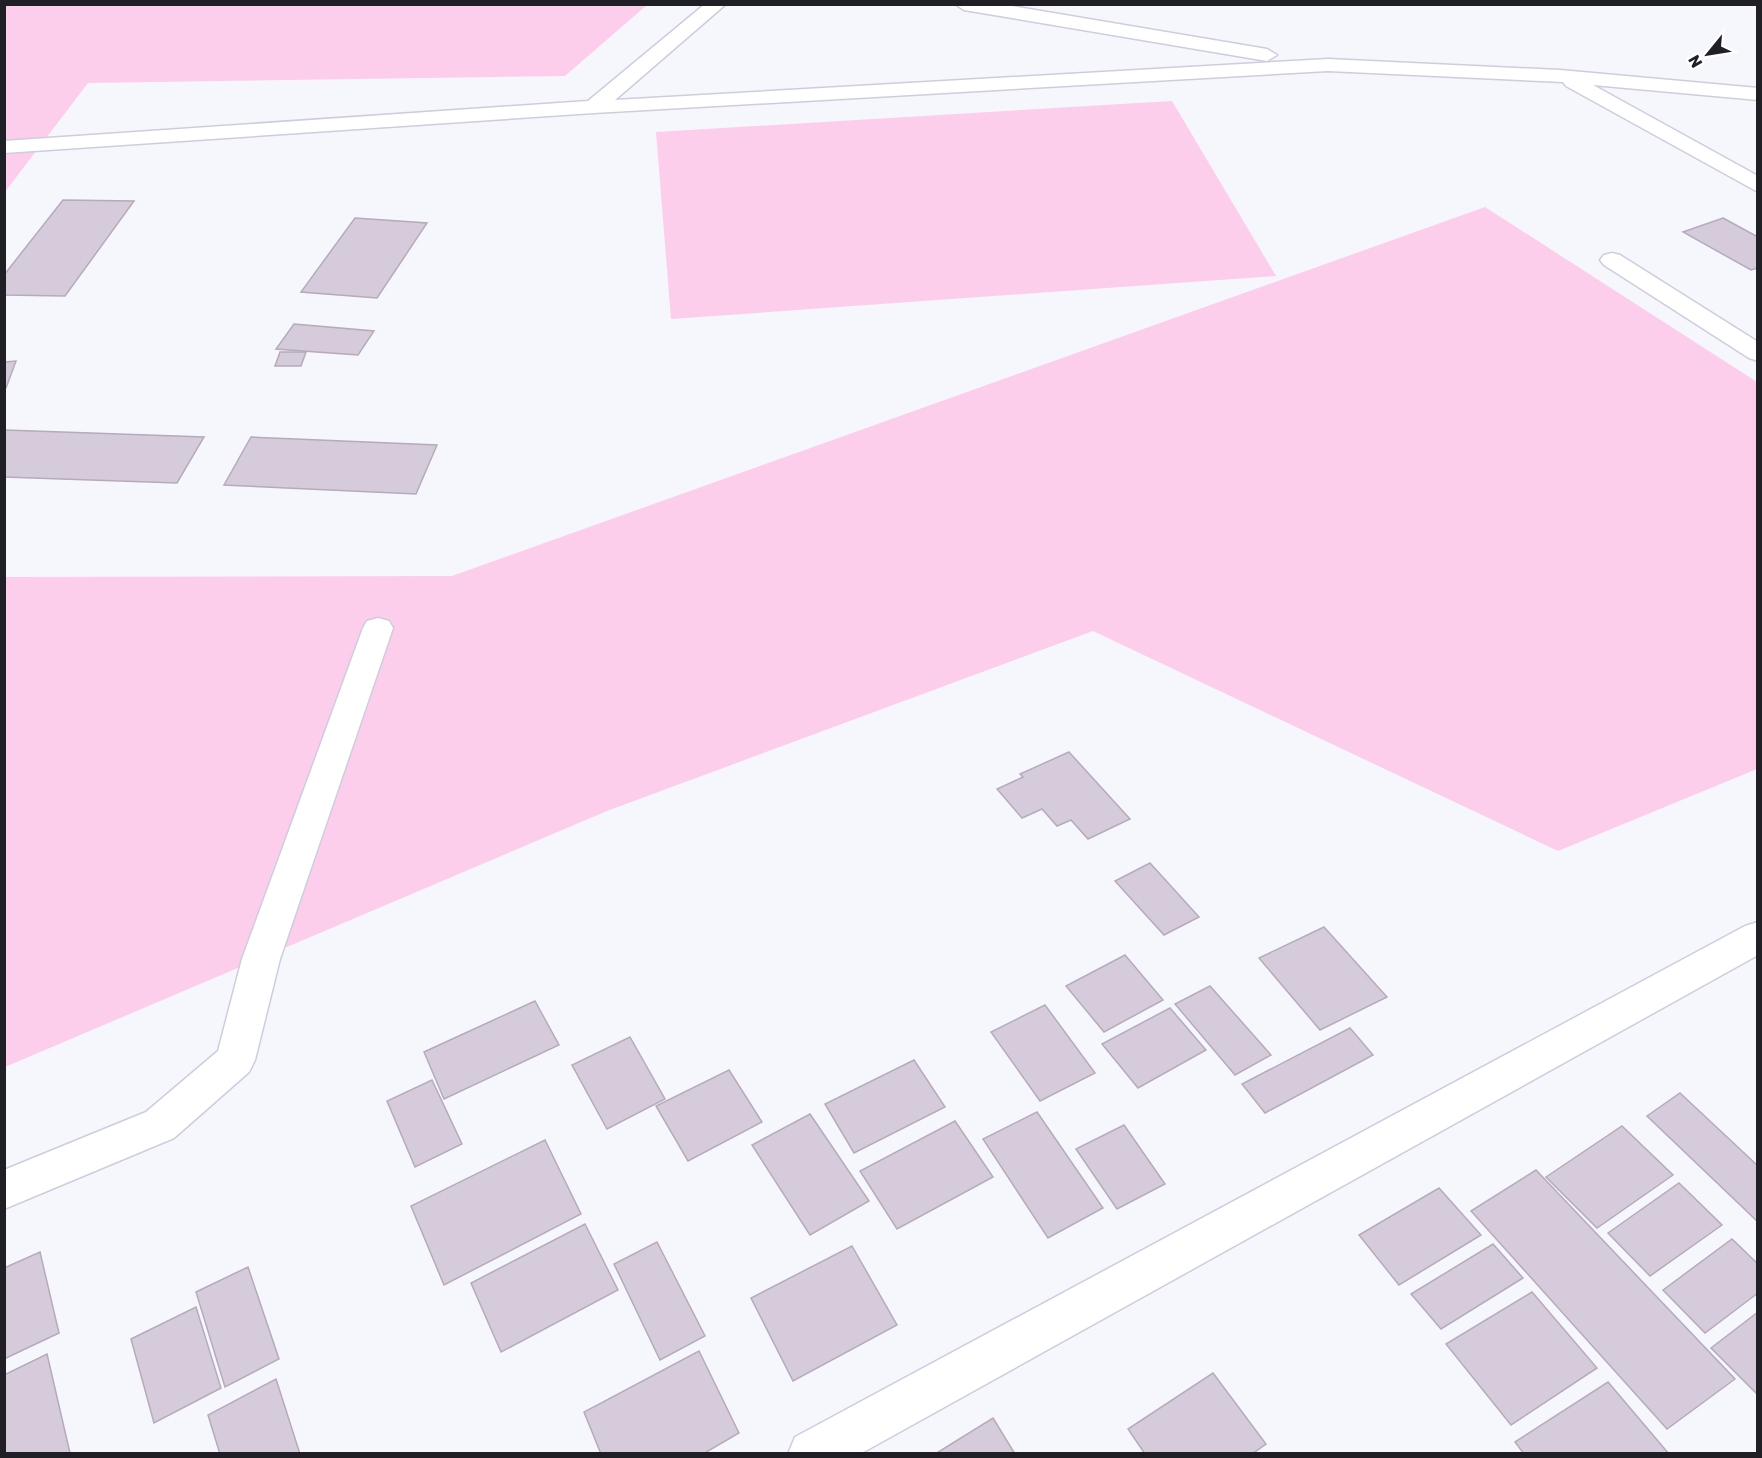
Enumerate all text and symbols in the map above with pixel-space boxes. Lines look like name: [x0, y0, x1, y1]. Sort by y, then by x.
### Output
north arrow: [1678, 24, 1738, 84]
text: N: [1684, 52, 1707, 71]

